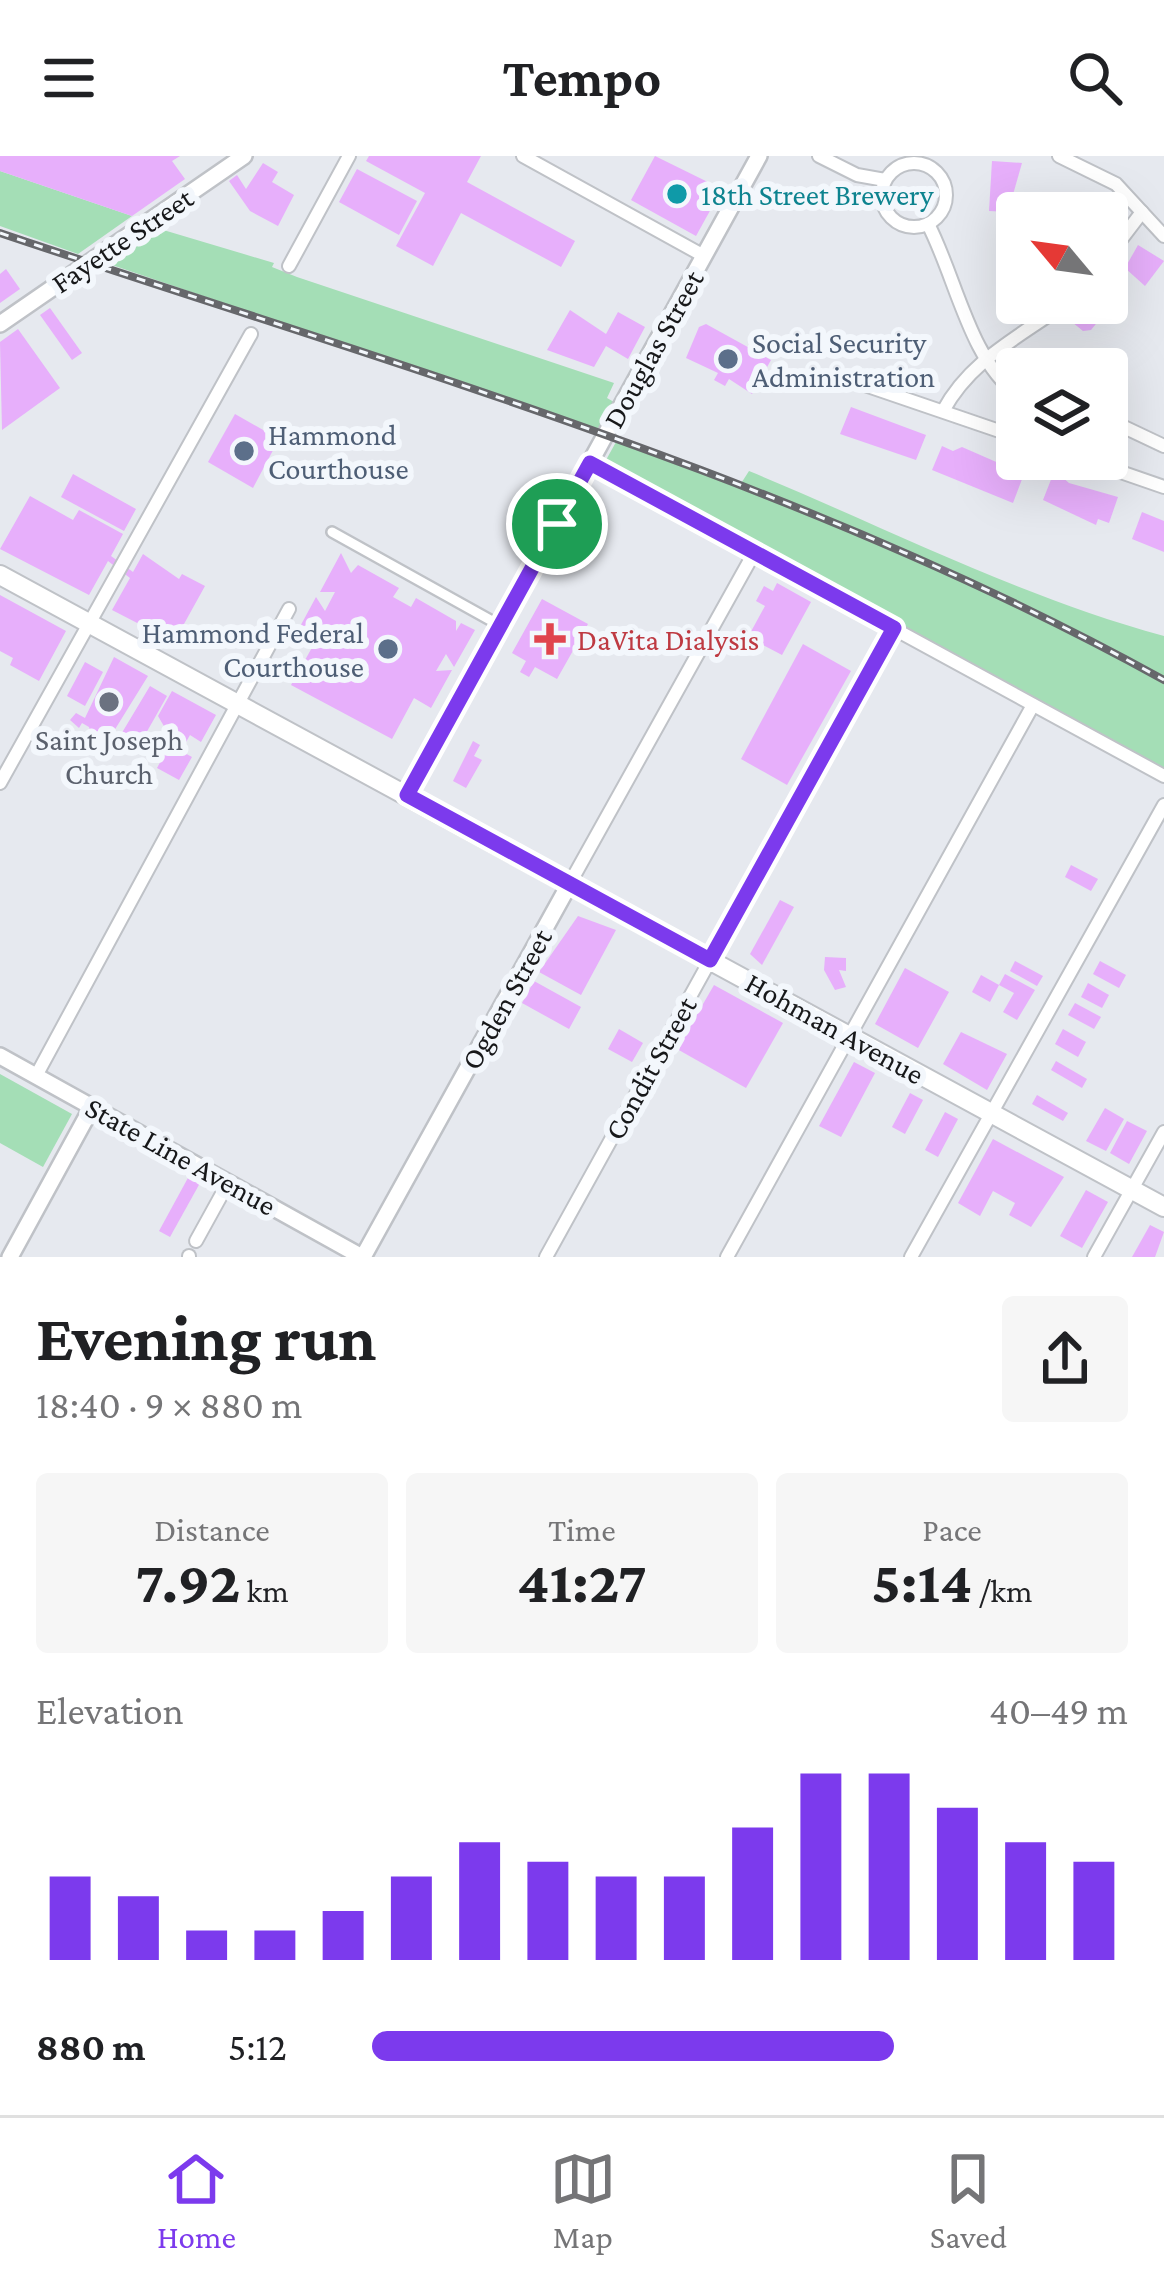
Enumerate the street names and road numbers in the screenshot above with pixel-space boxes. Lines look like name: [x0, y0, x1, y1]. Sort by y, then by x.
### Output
street label: Fayette Street: [45, 180, 200, 300]
street label: Douglas Street: [596, 264, 711, 434]
street label: Ogden Street: [454, 922, 559, 1075]
street label: Hohman Avenue: [740, 965, 930, 1091]
street label: Condit Street: [597, 990, 703, 1145]
street label: State Line Avenue: [80, 1090, 282, 1222]

